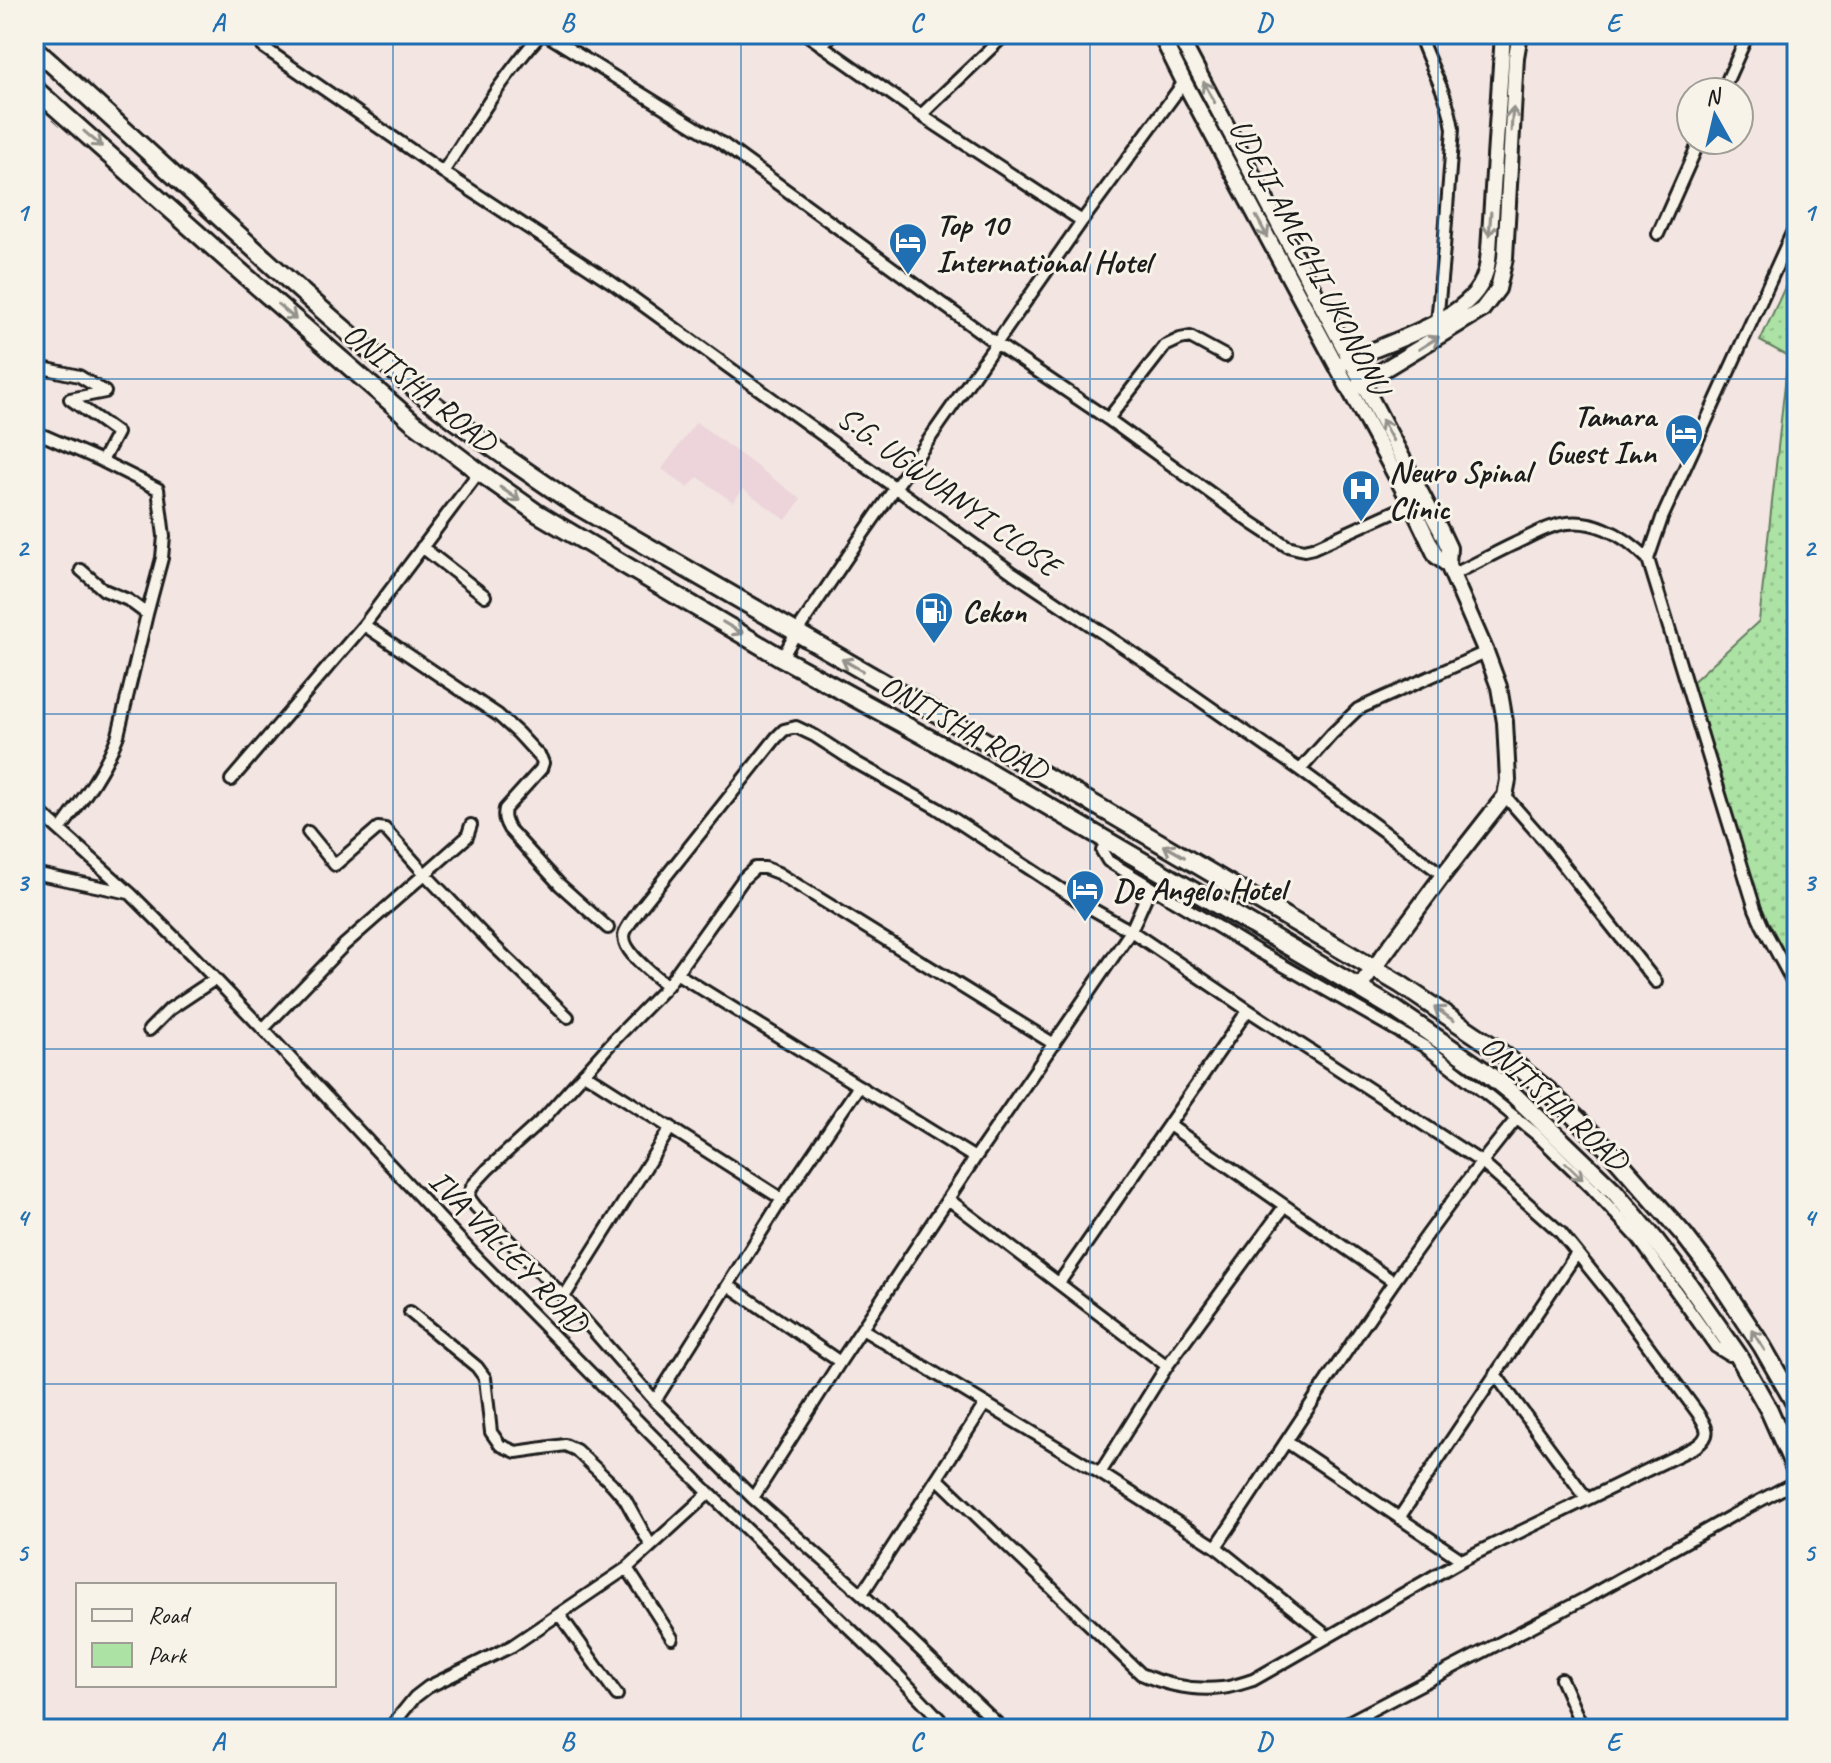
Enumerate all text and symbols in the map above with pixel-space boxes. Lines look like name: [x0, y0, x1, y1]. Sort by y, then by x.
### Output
text: A: [211, 6, 226, 39]
text: B: [560, 6, 576, 39]
text: C: [910, 6, 926, 39]
text: D: [1256, 6, 1274, 39]
text: E: [1606, 6, 1624, 39]
north arrow: [1675, 76, 1755, 156]
one-way arrow: [1200, 80, 1216, 104]
text: N: [1704, 82, 1724, 112]
one-way arrow: [1505, 106, 1520, 133]
street label: UDEJI AMECHI UKONONU: [1220, 112, 1402, 406]
one-way arrow: [82, 130, 103, 148]
text: 1: [16, 196, 31, 229]
text: 1: [1803, 196, 1818, 229]
place label: Top 10 International Hotel: [936, 204, 1157, 282]
one-way arrow: [1483, 210, 1498, 236]
one-way arrow: [1255, 214, 1271, 238]
hotel icon: Top 10 International Hotel: [887, 221, 929, 276]
one-way arrow: [276, 303, 297, 321]
street label: ONITSHA ROAD: [335, 313, 507, 463]
one-way arrow: [1417, 335, 1440, 351]
place label: Tamara Guest Inn: [1546, 395, 1659, 473]
street label: S.G. UGWUANYI CLOSE: [829, 397, 1072, 589]
hotel icon: Tamara Guest Inn: [1663, 412, 1705, 467]
one-way arrow: [1378, 418, 1394, 442]
place label: Neuro Spinal Clinic: [1389, 451, 1537, 529]
hospital icon: Neuro Spinal Clinic: [1340, 468, 1382, 523]
one-way arrow: [499, 486, 521, 502]
text: 2: [16, 531, 30, 564]
text: 2: [1803, 531, 1817, 564]
fuel station icon: Cekon: [913, 590, 955, 645]
place label: Cekon: [962, 591, 1028, 632]
one-way arrow: [721, 620, 744, 636]
one-way arrow: [841, 657, 864, 673]
street label: ONITSHA ROAD: [873, 665, 1057, 791]
one-way arrow: [1162, 843, 1186, 858]
text: 3: [16, 866, 30, 899]
text: 3: [1803, 866, 1817, 899]
hotel icon: De Angelo Hotel: [1064, 868, 1106, 923]
place label: De Angelo Hotel: [1113, 869, 1292, 910]
one-way arrow: [1434, 1006, 1456, 1022]
street label: ONITSHA ROAD: [1472, 1025, 1639, 1181]
street label: IVA VALLEY ROAD: [420, 1161, 599, 1344]
one-way arrow: [1564, 1161, 1583, 1180]
text: 4: [16, 1201, 31, 1234]
text: 4: [1803, 1201, 1818, 1234]
one-way arrow: [1749, 1329, 1765, 1352]
text: 5: [16, 1536, 30, 1569]
text: 5: [1803, 1536, 1817, 1569]
legend: [76, 1583, 336, 1687]
text: Road: [148, 1600, 192, 1630]
text: Park: [148, 1640, 188, 1670]
text: A: [211, 1725, 226, 1758]
text: B: [560, 1725, 576, 1758]
text: C: [910, 1725, 926, 1758]
text: D: [1256, 1725, 1274, 1758]
text: E: [1606, 1725, 1624, 1758]

